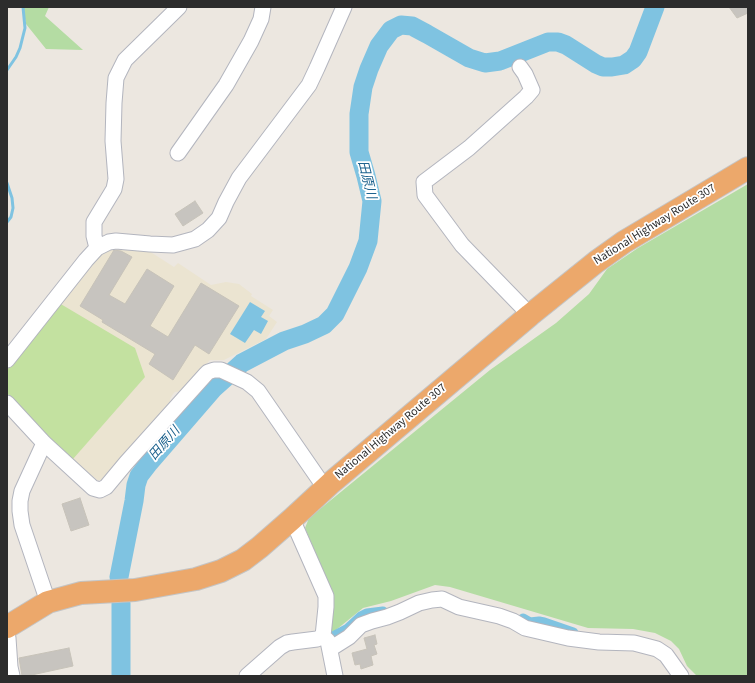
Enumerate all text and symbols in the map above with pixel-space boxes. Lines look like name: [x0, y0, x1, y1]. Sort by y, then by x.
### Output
water label: 田原川: [354, 159, 378, 201]
street label: National Highway Route 307: [591, 182, 719, 268]
street label: National Highway Route 307: [332, 381, 450, 483]
water label: 田原川: [146, 424, 184, 464]

